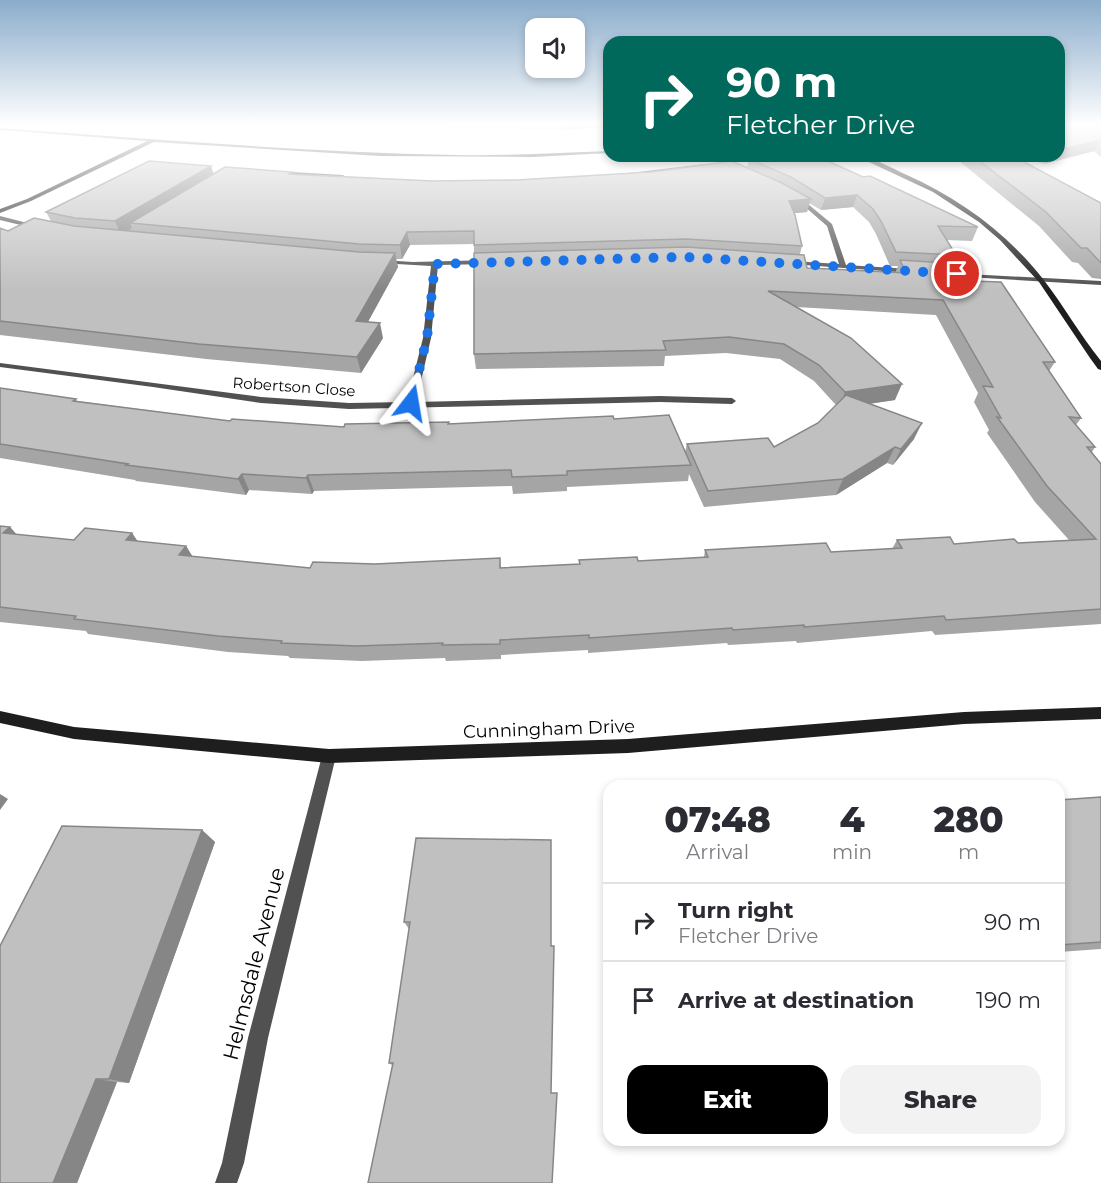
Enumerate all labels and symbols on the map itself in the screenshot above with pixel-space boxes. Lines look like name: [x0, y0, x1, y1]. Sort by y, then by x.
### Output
pin: [931, 248, 982, 299]
position arrow: [379, 371, 443, 435]
street label: Robertson Close: [232, 373, 356, 400]
street label: Cunningham Drive: [463, 715, 635, 743]
street label: Helmsdale Avenue: [217, 865, 290, 1063]

